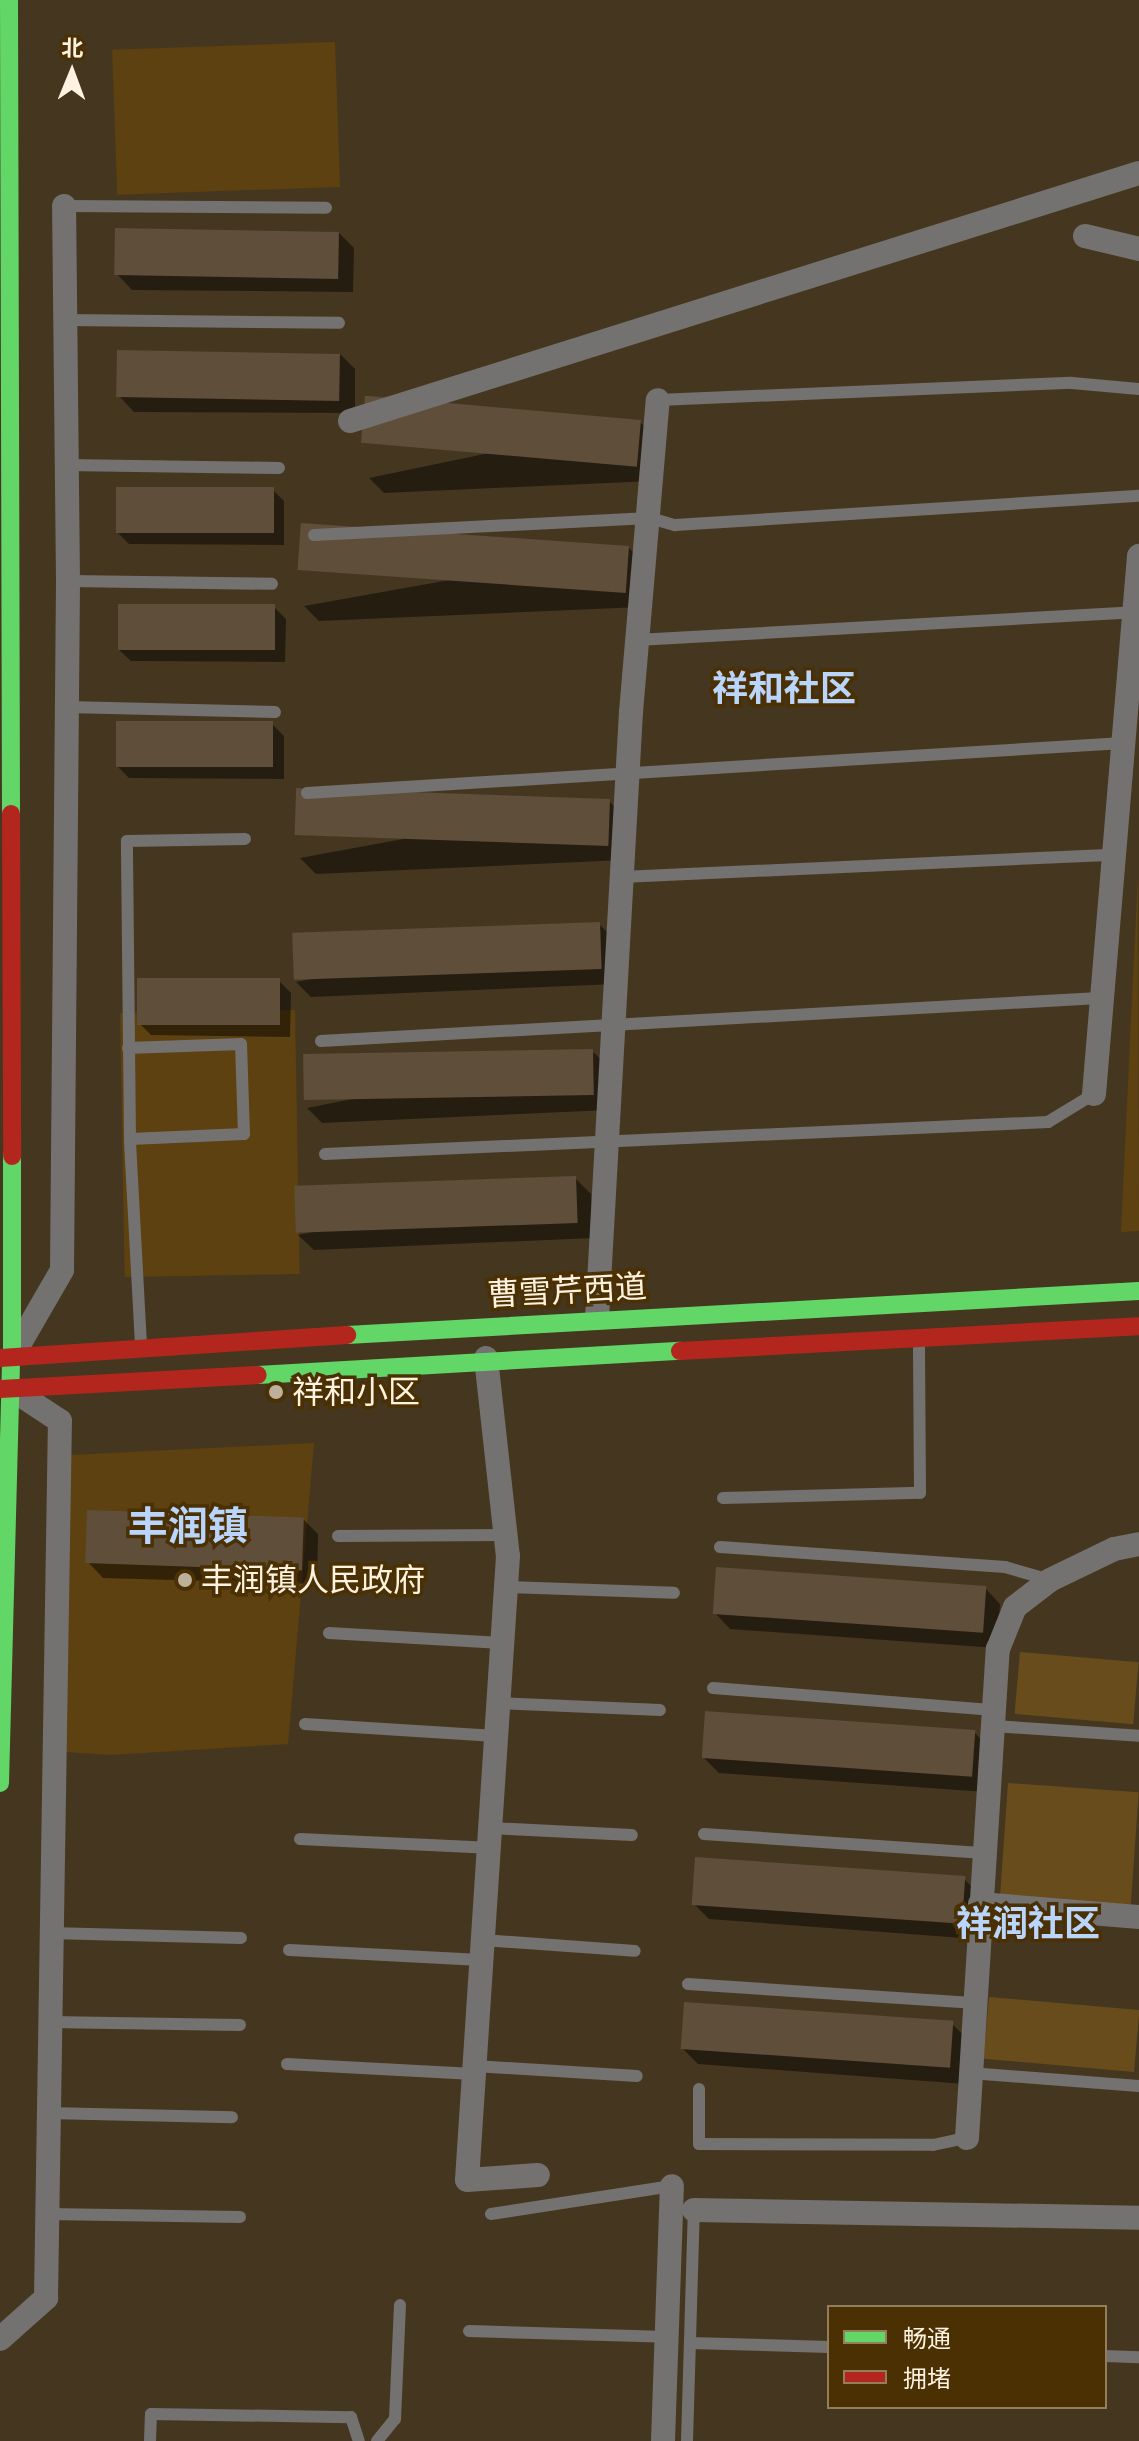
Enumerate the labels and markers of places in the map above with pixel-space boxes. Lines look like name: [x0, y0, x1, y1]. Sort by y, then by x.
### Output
place label: 祥和小区: [292, 1373, 420, 1411]
marker: 祥和小区: [267, 1383, 285, 1401]
place label: 丰润镇人民政府: [201, 1561, 425, 1599]
marker: 丰润镇人民政府: [176, 1571, 194, 1589]

